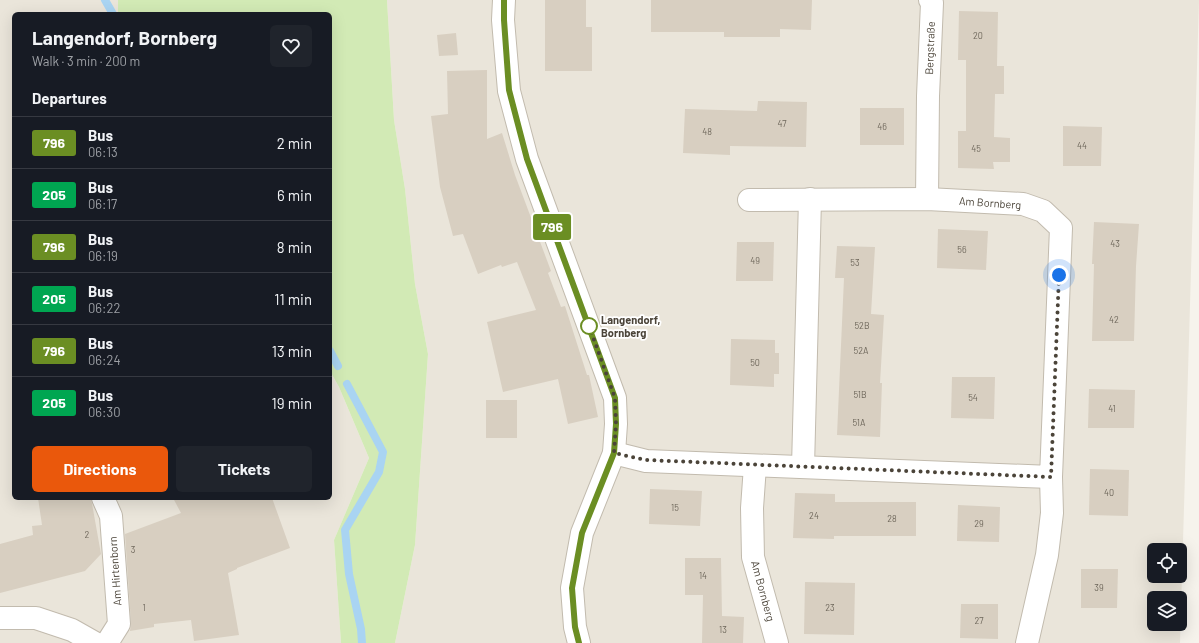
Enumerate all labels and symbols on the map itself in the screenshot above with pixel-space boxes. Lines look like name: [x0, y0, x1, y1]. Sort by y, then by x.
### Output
street label: Bergstraße: [922, 21, 937, 75]
house number: 20: [973, 30, 983, 41]
house number: 47: [778, 118, 787, 129]
house number: 46: [877, 121, 887, 132]
house number: 48: [702, 126, 712, 137]
house number: 44: [1077, 140, 1087, 151]
house number: 45: [971, 143, 981, 154]
street label: Am Bornberg: [958, 194, 1022, 211]
line badge: 796: [529, 214, 575, 240]
house number: 43: [1110, 238, 1120, 249]
house number: 56: [957, 244, 967, 255]
house number: 49: [750, 255, 760, 266]
house number: 53: [850, 257, 860, 268]
your location: [1049, 265, 1069, 285]
place label: Langendorf, Bornberg: [601, 313, 661, 339]
house number: 42: [1109, 314, 1119, 325]
marker: Langendorf, Bornberg: [580, 317, 598, 335]
house number: 52B: [854, 320, 870, 331]
house number: 52A: [854, 345, 869, 356]
house number: 50: [750, 357, 760, 368]
house number: 51B: [853, 389, 867, 400]
house number: 54: [968, 392, 978, 403]
house number: 41: [1108, 403, 1116, 414]
house number: 51A: [853, 417, 866, 428]
house number: 40: [1104, 487, 1114, 498]
house number: 15: [671, 502, 679, 513]
house number: 24: [809, 510, 819, 521]
house number: 28: [887, 513, 897, 524]
house number: 29: [974, 518, 984, 529]
house number: 2: [85, 529, 90, 540]
street label: Am Hirtenborn: [106, 536, 123, 606]
house number: 3: [131, 544, 136, 555]
street label: Am Bornberg: [749, 559, 778, 623]
house number: 14: [699, 570, 707, 581]
house number: 39: [1094, 582, 1104, 593]
house number: 1: [142, 602, 146, 613]
house number: 23: [825, 602, 835, 613]
house number: 27: [974, 615, 984, 626]
house number: 13: [719, 624, 727, 635]

